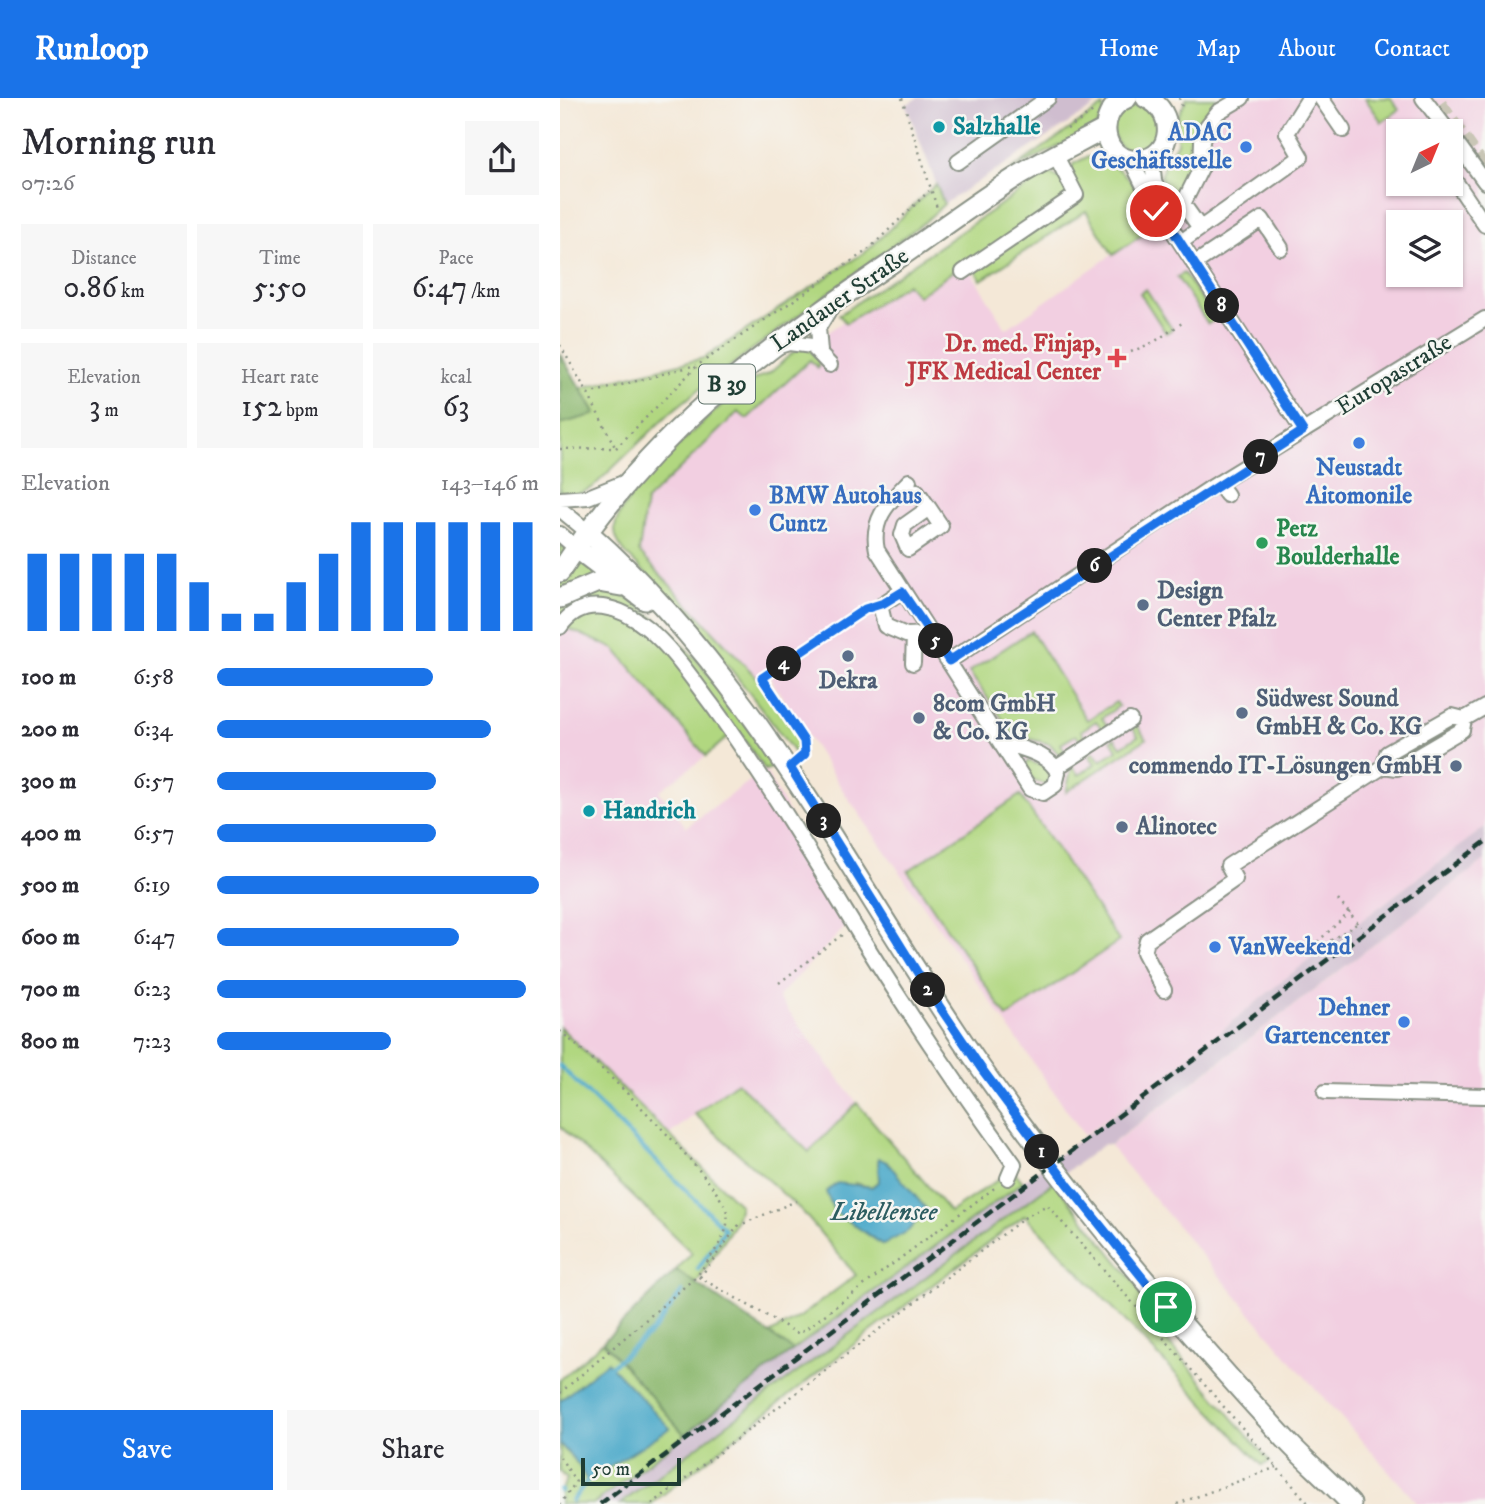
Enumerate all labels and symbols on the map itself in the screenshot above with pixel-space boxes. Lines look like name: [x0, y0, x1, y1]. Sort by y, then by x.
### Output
place label: Salzhalle: [953, 112, 1041, 142]
place label: ADAC Geschäftsstelle: [1091, 118, 1232, 176]
marker: Salzhalle: [931, 119, 947, 135]
north arrow: [1386, 119, 1463, 196]
marker: ADAC Geschäftsstelle: [1238, 139, 1254, 155]
pin: [1126, 181, 1186, 241]
street label: Landauer Straße: [765, 241, 915, 359]
pin: 8: [1204, 288, 1240, 324]
street label: Europastraße: [1331, 328, 1457, 422]
place label: Dr. med. Finjap, JFK Medical Center: [904, 329, 1102, 387]
marker: Dr. med. Finjap, JFK Medical Center: [1107, 348, 1127, 368]
road number: B 39: [699, 364, 755, 404]
marker: Neustadt Aitomonile: [1351, 435, 1367, 451]
pin: 7: [1244, 440, 1278, 474]
place label: Neustadt Aitomonile: [1305, 453, 1412, 511]
place label: BMW Autohaus Cuntz: [769, 481, 922, 539]
marker: BMW Autohaus Cuntz: [747, 502, 763, 518]
place label: Petz Boulderhalle: [1276, 514, 1400, 572]
marker: Petz Boulderhalle: [1254, 535, 1270, 551]
pin: 6: [1078, 548, 1112, 584]
place label: Design Center Pfalz: [1157, 576, 1277, 634]
marker: Design Center Pfalz: [1135, 597, 1151, 613]
pin: 5: [918, 624, 954, 658]
pin: 4: [766, 646, 802, 682]
marker: Dekra: [840, 648, 856, 664]
place label: Dekra: [819, 666, 878, 696]
place label: Südwest Sound GmbH & Co. KG: [1256, 684, 1422, 742]
place label: 8com GmbH & Co. KG: [933, 689, 1056, 747]
marker: Südwest Sound GmbH & Co. KG: [1234, 705, 1250, 721]
marker: 8com GmbH & Co. KG: [911, 710, 927, 726]
place label: commendo IT-Lösungen GmbH: [1129, 751, 1442, 781]
marker: commendo IT-Lösungen GmbH: [1448, 758, 1464, 774]
place label: Handrich: [603, 796, 696, 826]
marker: Handrich: [581, 803, 597, 819]
pin: 3: [806, 804, 842, 838]
place label: Alinotec: [1135, 812, 1217, 842]
marker: Alinotec: [1114, 819, 1130, 835]
place label: VanWeekend: [1228, 932, 1352, 962]
marker: VanWeekend: [1207, 939, 1223, 955]
pin: 2: [910, 972, 946, 1008]
place label: Dehner Gartencenter: [1265, 993, 1391, 1051]
marker: Dehner Gartencenter: [1396, 1014, 1412, 1030]
pin: 1: [1024, 1134, 1060, 1170]
water label: Libellensee: [829, 1196, 938, 1229]
pin: [1136, 1277, 1196, 1337]
scale bar: [581, 1455, 681, 1487]

